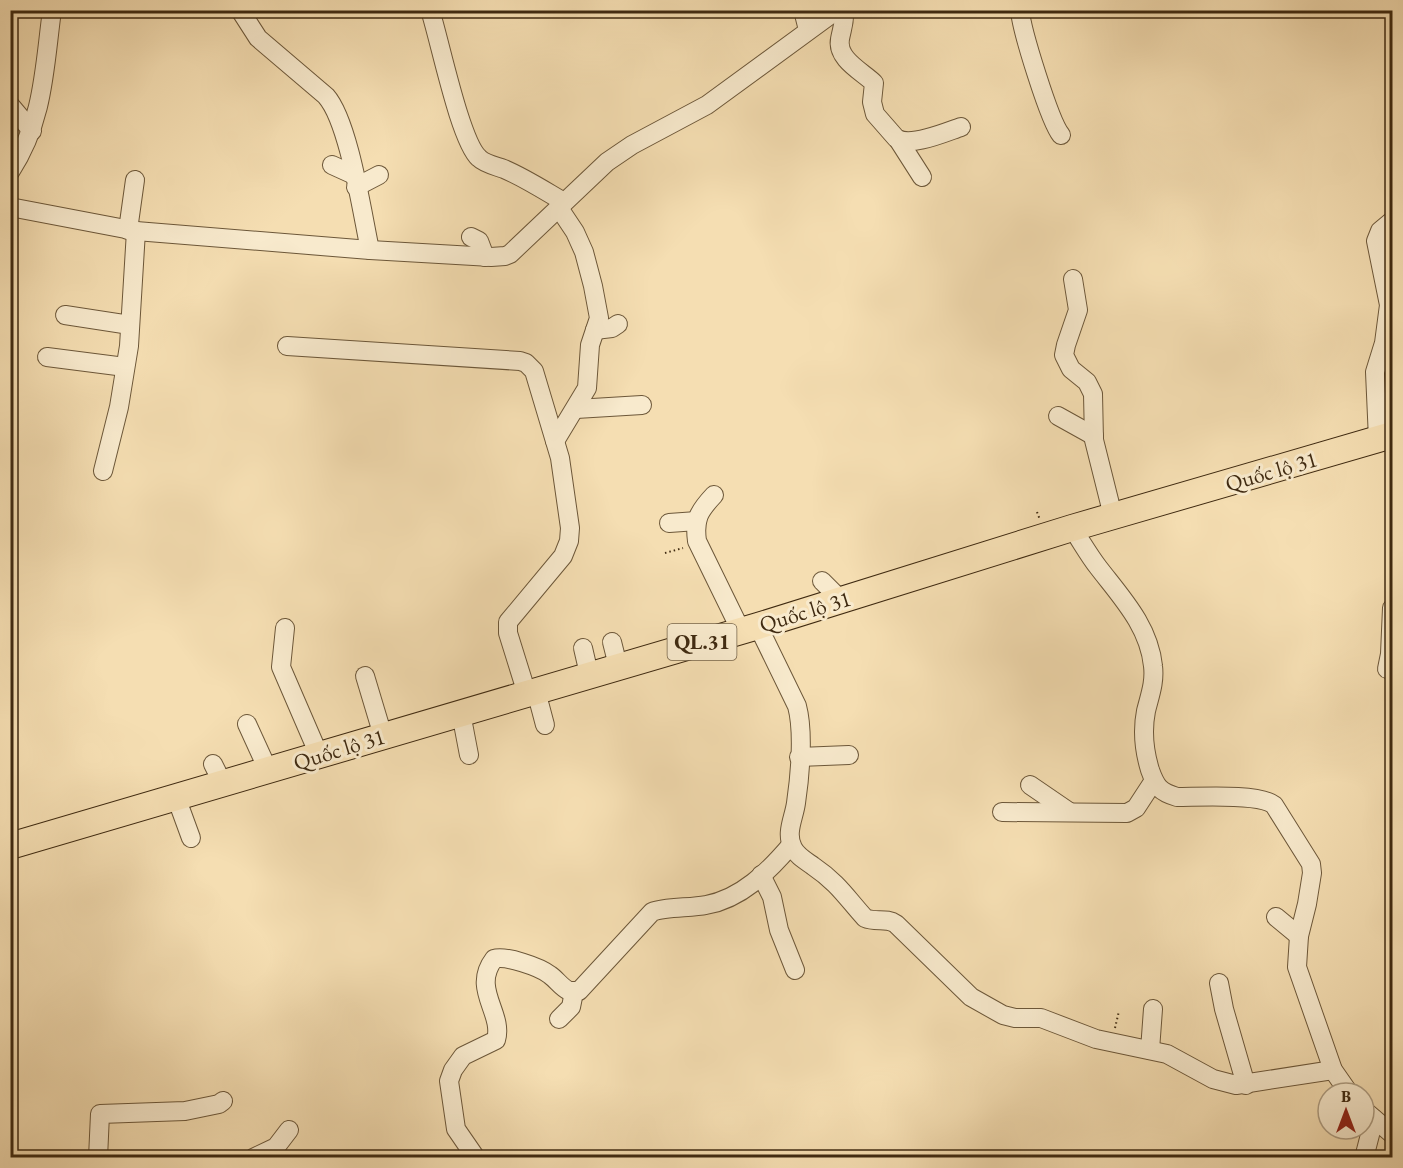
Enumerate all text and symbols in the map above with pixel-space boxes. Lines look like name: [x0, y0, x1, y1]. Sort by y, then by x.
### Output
street label: Quốc lộ 31: [1222, 445, 1320, 498]
street label: Quốc lộ 31: [756, 584, 854, 639]
road number: QL.31: [668, 624, 736, 660]
street label: Quốc lộ 31: [290, 722, 388, 777]
north arrow: [1316, 1081, 1376, 1141]
text: B: [1341, 1086, 1351, 1107]

